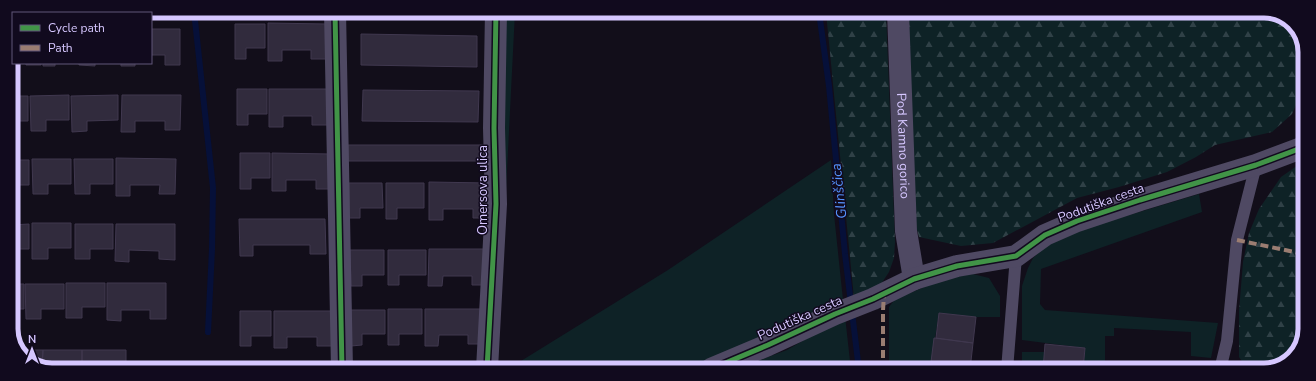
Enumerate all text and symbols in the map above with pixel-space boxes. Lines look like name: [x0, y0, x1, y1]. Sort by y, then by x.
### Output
legend: [12, 12, 152, 64]
text: Cycle path: [48, 20, 105, 36]
text: Path: [48, 40, 73, 56]
street label: Pod Kamno gorico: [892, 93, 914, 199]
street label: Omersova ulica: [474, 145, 492, 235]
water label: Glinščica: [827, 162, 851, 220]
street label: Podutiška cesta: [1055, 179, 1147, 227]
street label: Podutiška cesta: [755, 291, 845, 345]
north arrow: [12, 329, 52, 369]
text: N: [28, 332, 36, 347]

